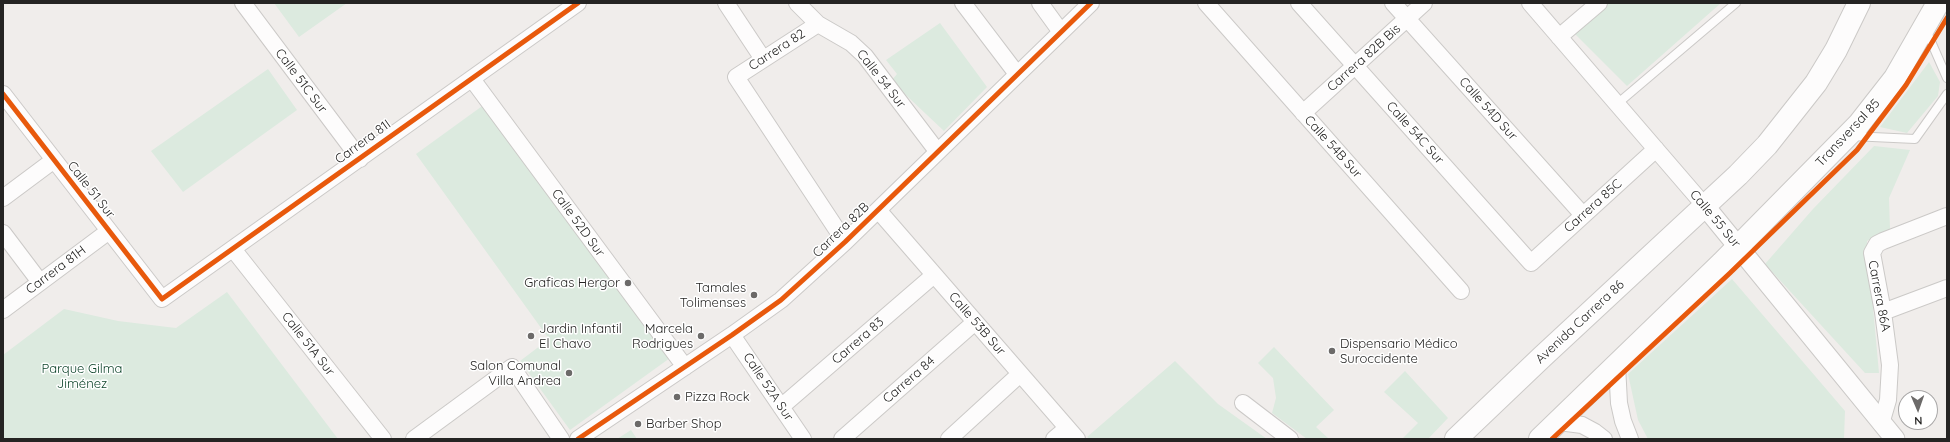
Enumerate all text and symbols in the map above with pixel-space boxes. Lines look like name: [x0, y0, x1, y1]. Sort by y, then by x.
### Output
street label: Carrera 82B Bis: [1324, 21, 1404, 95]
street label: Carrera 82: [746, 26, 808, 74]
street label: Calle 51C Sur: [272, 46, 330, 116]
street label: Calle 54 Sur: [853, 46, 909, 112]
street label: Calle 54D Sur: [1456, 74, 1520, 144]
street label: Transversal 85: [1813, 96, 1883, 170]
street label: Calle 54C Sur: [1383, 99, 1447, 167]
street label: Calle 54B Sur: [1301, 113, 1365, 181]
street label: Carrera 81I: [332, 117, 394, 167]
street label: Calle 51 Sur: [64, 158, 118, 222]
street label: Carrera 85C: [1561, 176, 1625, 236]
street label: Calle 52D Sur: [548, 186, 608, 260]
street label: Calle 55 Sur: [1686, 187, 1744, 251]
street label: Carrera 82B: [810, 199, 872, 261]
street label: Carrera 81H: [23, 242, 89, 298]
street label: Carrera 86A: [1864, 259, 1894, 333]
place label: Graficas Hergor: [524, 275, 620, 291]
street label: Avenida Carrera 86: [1532, 277, 1628, 367]
marker: Graficas Hergor: [623, 278, 633, 288]
place label: Tamales Tolimenses: [680, 280, 746, 311]
street label: Calle 53B Sur: [945, 289, 1009, 359]
marker: Tamales Tolimenses: [749, 290, 759, 300]
street label: Calle 51A Sur: [278, 309, 338, 379]
street label: Carrera 83: [829, 314, 887, 368]
place label: Jardin Infantil El Chavo: [539, 321, 622, 352]
place label: Marcela Rodrigues: [632, 321, 693, 352]
marker: Jardin Infantil El Chavo: [526, 331, 536, 341]
marker: Marcela Rodrigues: [696, 331, 706, 341]
place label: Dispensario Médico Suroccidente: [1340, 336, 1458, 367]
marker: Dispensario Médico Suroccidente: [1327, 346, 1337, 356]
street label: Calle 52A Sur: [739, 350, 797, 424]
street label: Carrera 84: [880, 353, 938, 407]
place label: Salon Comunal Villa Andrea: [470, 358, 561, 389]
park label: Parque Gilma Jiménez: [42, 361, 122, 392]
marker: Salon Comunal Villa Andrea: [564, 368, 574, 378]
place label: Pizza Rock: [685, 389, 750, 405]
north arrow: [1898, 390, 1938, 430]
marker: Pizza Rock: [672, 392, 682, 402]
text: N: [1914, 414, 1923, 428]
place label: Barber Shop: [646, 416, 722, 432]
marker: Barber Shop: [633, 419, 643, 429]

